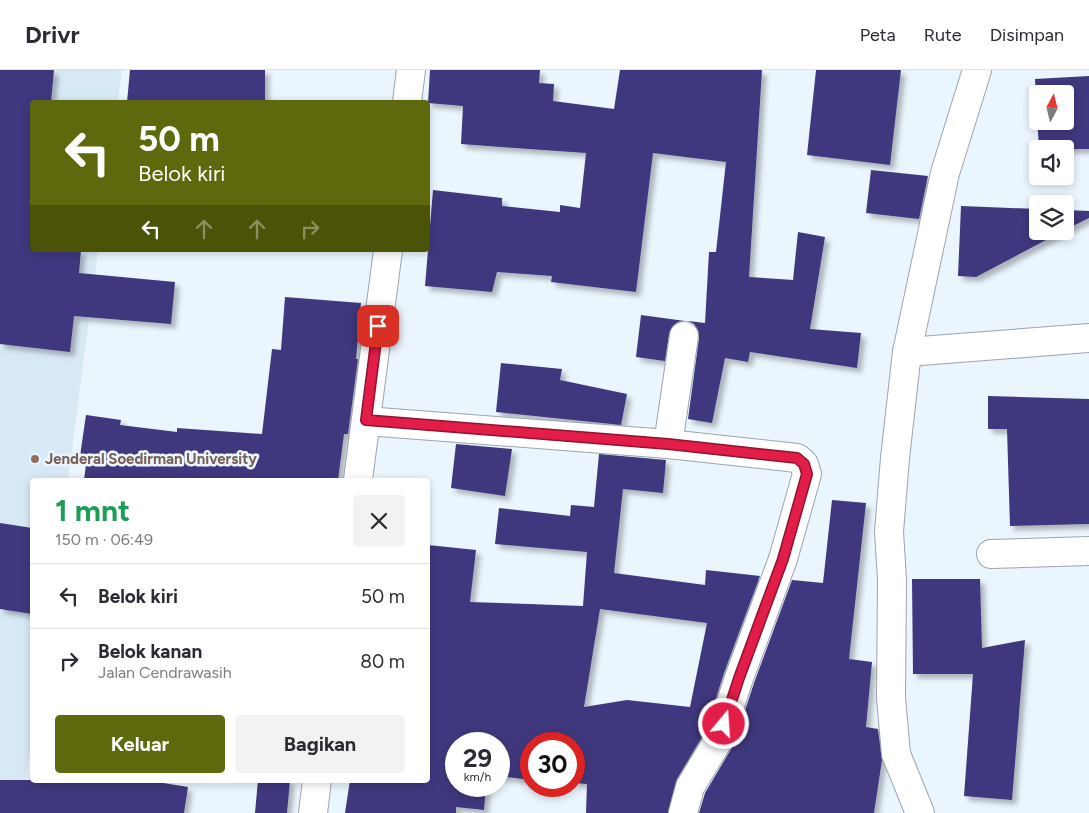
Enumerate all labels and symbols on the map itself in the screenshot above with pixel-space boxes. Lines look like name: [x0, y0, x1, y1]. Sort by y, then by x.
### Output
north arrow: [1029, 85, 1074, 130]
pin: [357, 305, 399, 347]
place label: Jenderal Soedirman University: [45, 450, 257, 468]
marker: Jenderal Soedirman University: [29, 453, 41, 465]
position arrow: [697, 697, 749, 749]
speed limit sign: 30: [520, 732, 585, 797]

